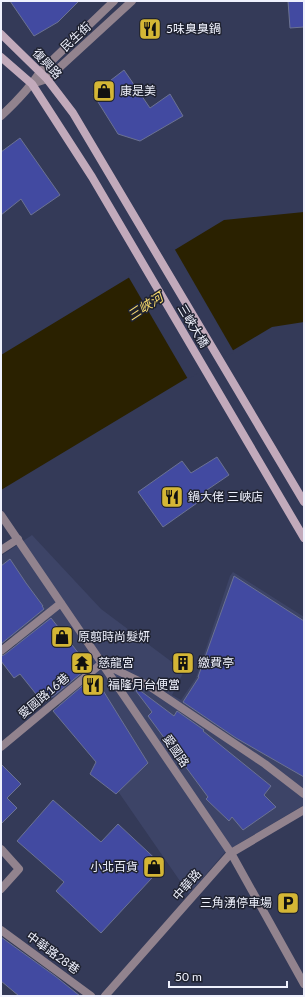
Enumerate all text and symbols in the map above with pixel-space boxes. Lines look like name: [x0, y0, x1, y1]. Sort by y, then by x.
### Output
restaurant icon: 5味臭臭鍋: [137, 16, 163, 42]
street label: 民生街: [57, 19, 94, 54]
place label: 5味臭臭鍋: [166, 21, 221, 36]
street label: 復興路: [30, 45, 65, 82]
shop icon: 康是美: [91, 78, 117, 104]
place label: 康是美: [120, 83, 156, 98]
water label: 三峽河: [124, 287, 168, 323]
street label: 三峽大橋: [175, 301, 212, 350]
restaurant icon: 鍋大佬 三峽店: [159, 484, 185, 510]
place label: 鍋大佬 三峽店: [188, 489, 263, 504]
shop icon: 原翦時尚髮妍: [49, 624, 75, 650]
place label: 原翦時尚髮妍: [78, 629, 150, 644]
temple icon: 慈龍宮: [69, 650, 95, 676]
building icon: 繳費亭: [170, 650, 196, 676]
place label: 慈龍宮: [98, 655, 134, 670]
place label: 繳費亭: [198, 655, 234, 670]
street label: 愛國路16巷: [15, 670, 72, 721]
restaurant icon: 福隆月台便當: [80, 672, 106, 698]
place label: 福隆月台便當: [108, 677, 180, 692]
street label: 愛國路: [160, 732, 193, 770]
shop icon: 小北百貨: [141, 854, 167, 880]
place label: 小北百貨: [90, 859, 138, 874]
street label: 中華路: [169, 866, 204, 903]
parking icon: 三角湧停車場: [275, 890, 301, 916]
place label: 三角湧停車場: [200, 895, 272, 910]
street label: 中華路28巷: [24, 928, 83, 977]
scale bar: [169, 963, 287, 989]
text: 50 m: [175, 969, 202, 984]

